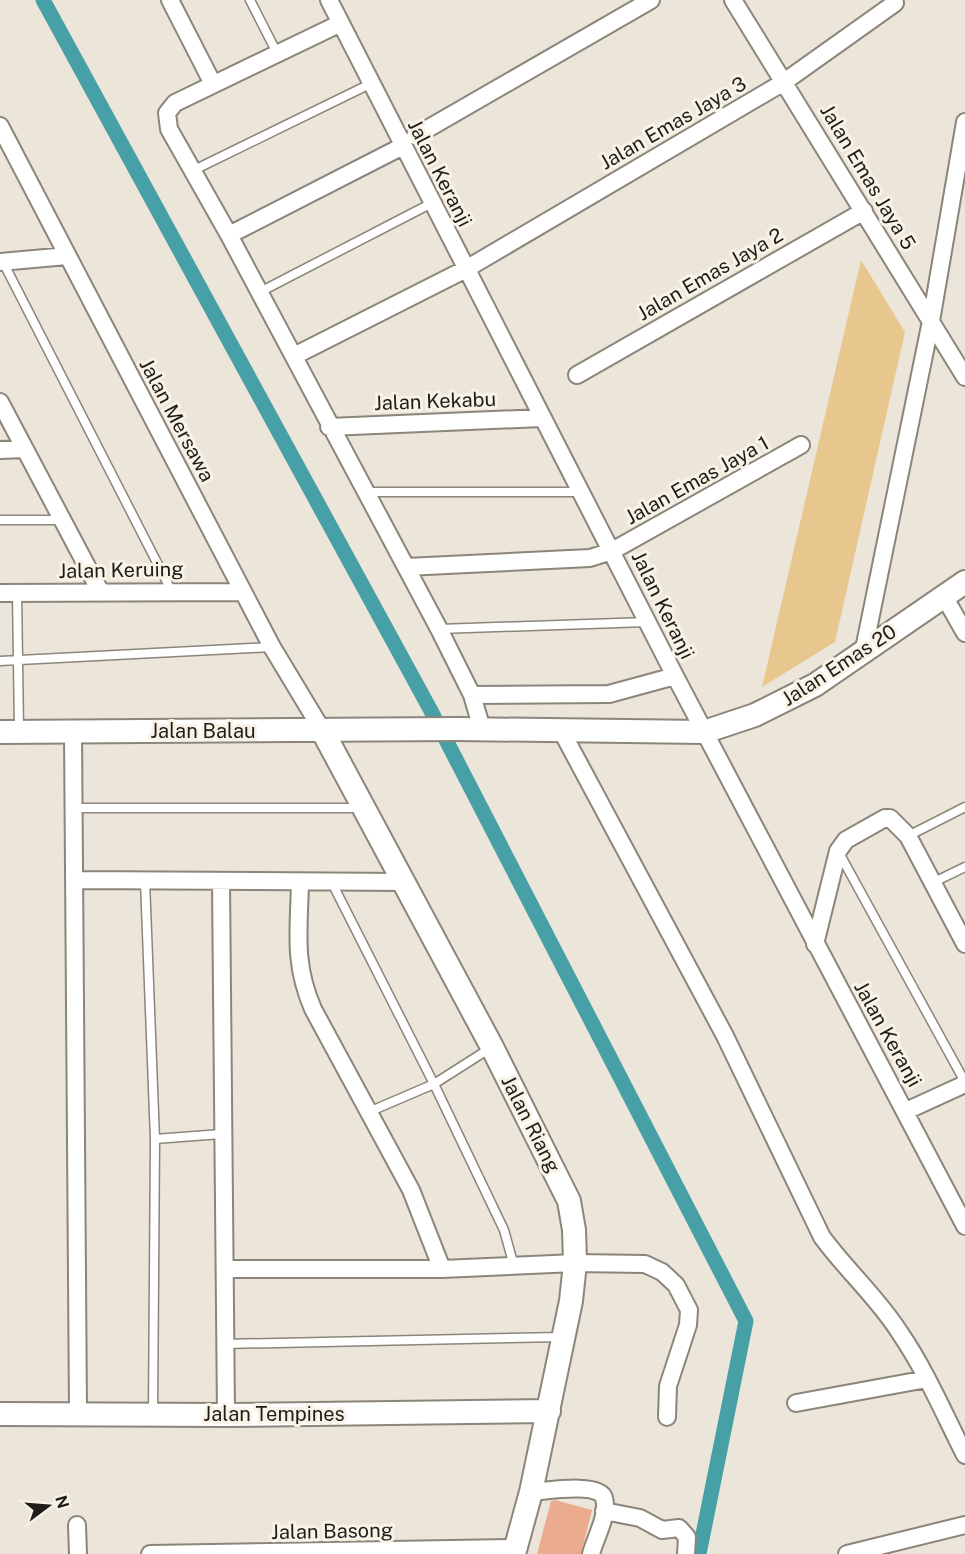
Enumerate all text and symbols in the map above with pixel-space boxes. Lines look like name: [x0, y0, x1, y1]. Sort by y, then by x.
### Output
street label: Jalan Emas Jaya 3: [596, 71, 750, 175]
street label: Jalan Emas Jaya 5: [815, 100, 921, 254]
street label: Jalan Keranji: [403, 115, 477, 231]
street label: Jalan Emas Jaya 2: [633, 223, 787, 325]
street label: Jalan Mersawa: [134, 354, 220, 486]
street label: Jalan Kekabu: [374, 387, 496, 415]
street label: Jalan Emas Jaya 1: [621, 431, 773, 529]
street label: Jalan Keranji: [627, 547, 699, 663]
street label: Jalan Keruing: [58, 557, 184, 583]
street label: Jalan Emas 20: [777, 619, 901, 711]
street label: Jalan Balau: [150, 719, 256, 743]
street label: Jalan Keranji: [849, 977, 927, 1091]
street label: Jalan Riang: [496, 1071, 566, 1177]
street label: Jalan Tempines: [203, 1402, 345, 1426]
north arrow: [18, 1476, 78, 1536]
text: N: [51, 1493, 73, 1511]
street label: Jalan Basong: [271, 1518, 393, 1544]

